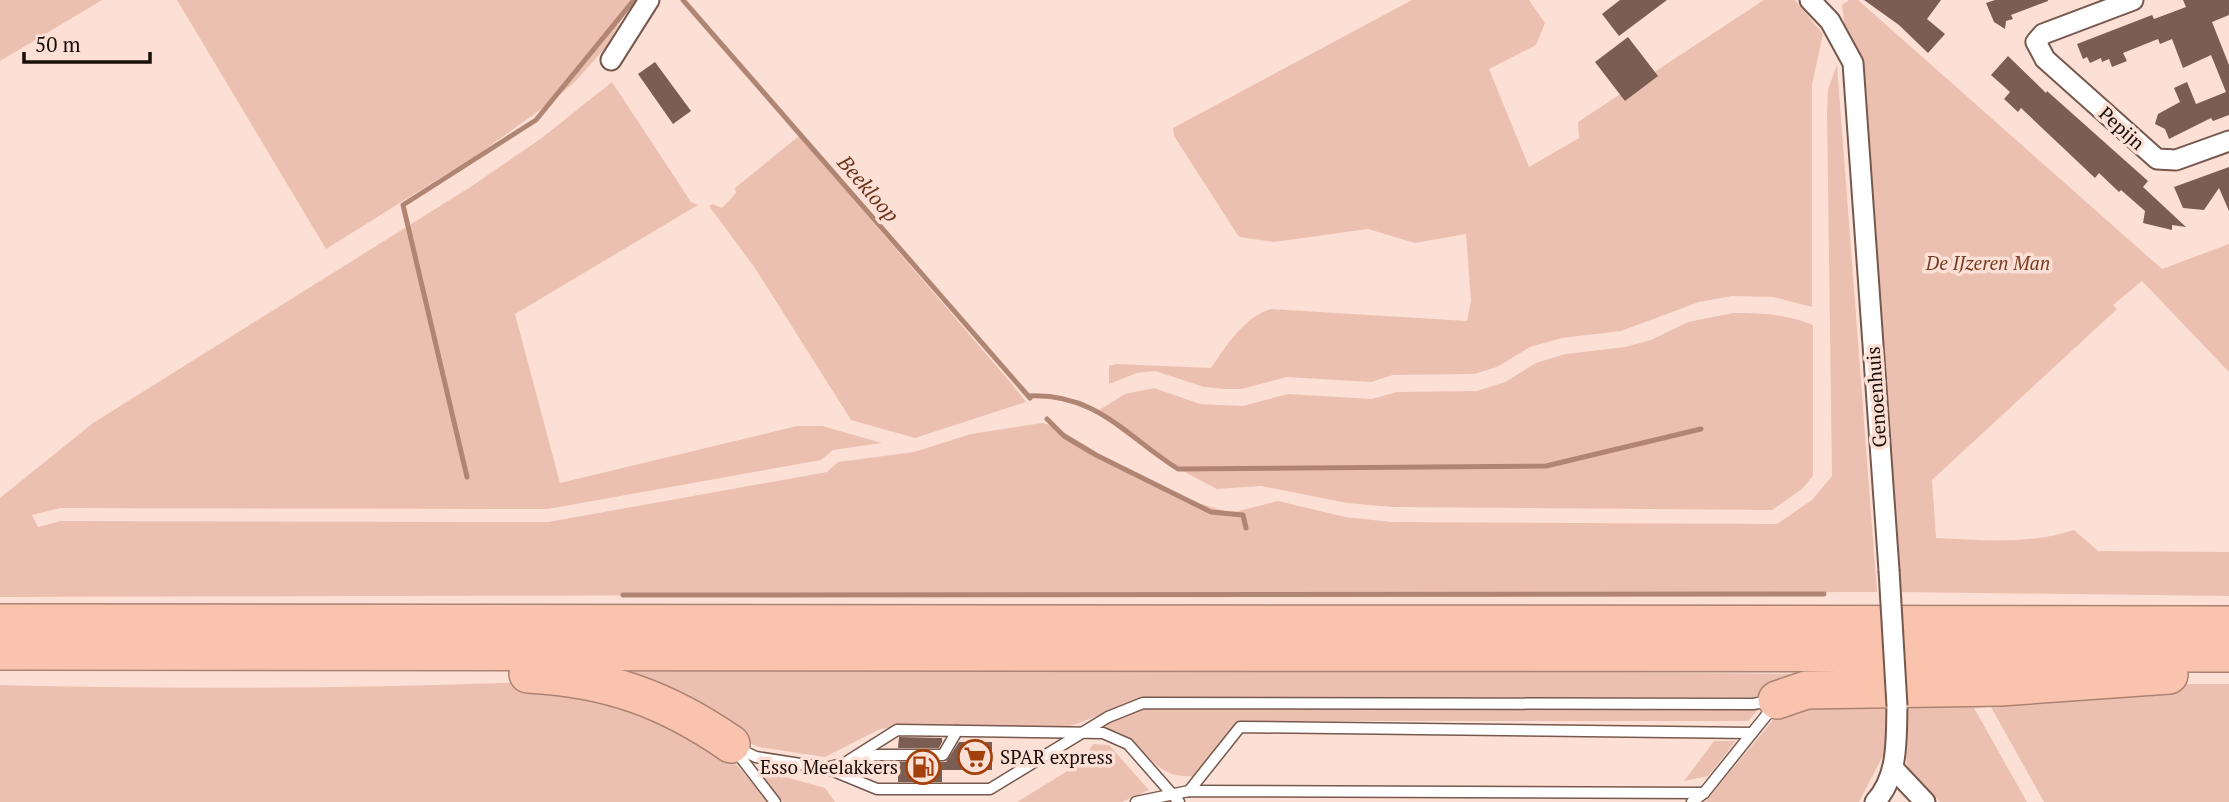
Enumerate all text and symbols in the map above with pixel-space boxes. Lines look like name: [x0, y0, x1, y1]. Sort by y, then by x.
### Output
scale bar: [24, 21, 150, 65]
text: 50 m: [35, 30, 81, 58]
street label: Pepijn: [2094, 100, 2151, 155]
water label: Beekloop: [831, 148, 906, 228]
park label: De IJzeren Man: [1925, 250, 2050, 275]
street label: Genoenhuis: [1859, 346, 1892, 448]
supermarket icon: SPAR express: [956, 738, 994, 776]
place label: SPAR express: [1000, 744, 1113, 769]
fuel station icon: Esso Meelakkers: [904, 748, 942, 786]
place label: Esso Meelakkers: [760, 754, 898, 779]

